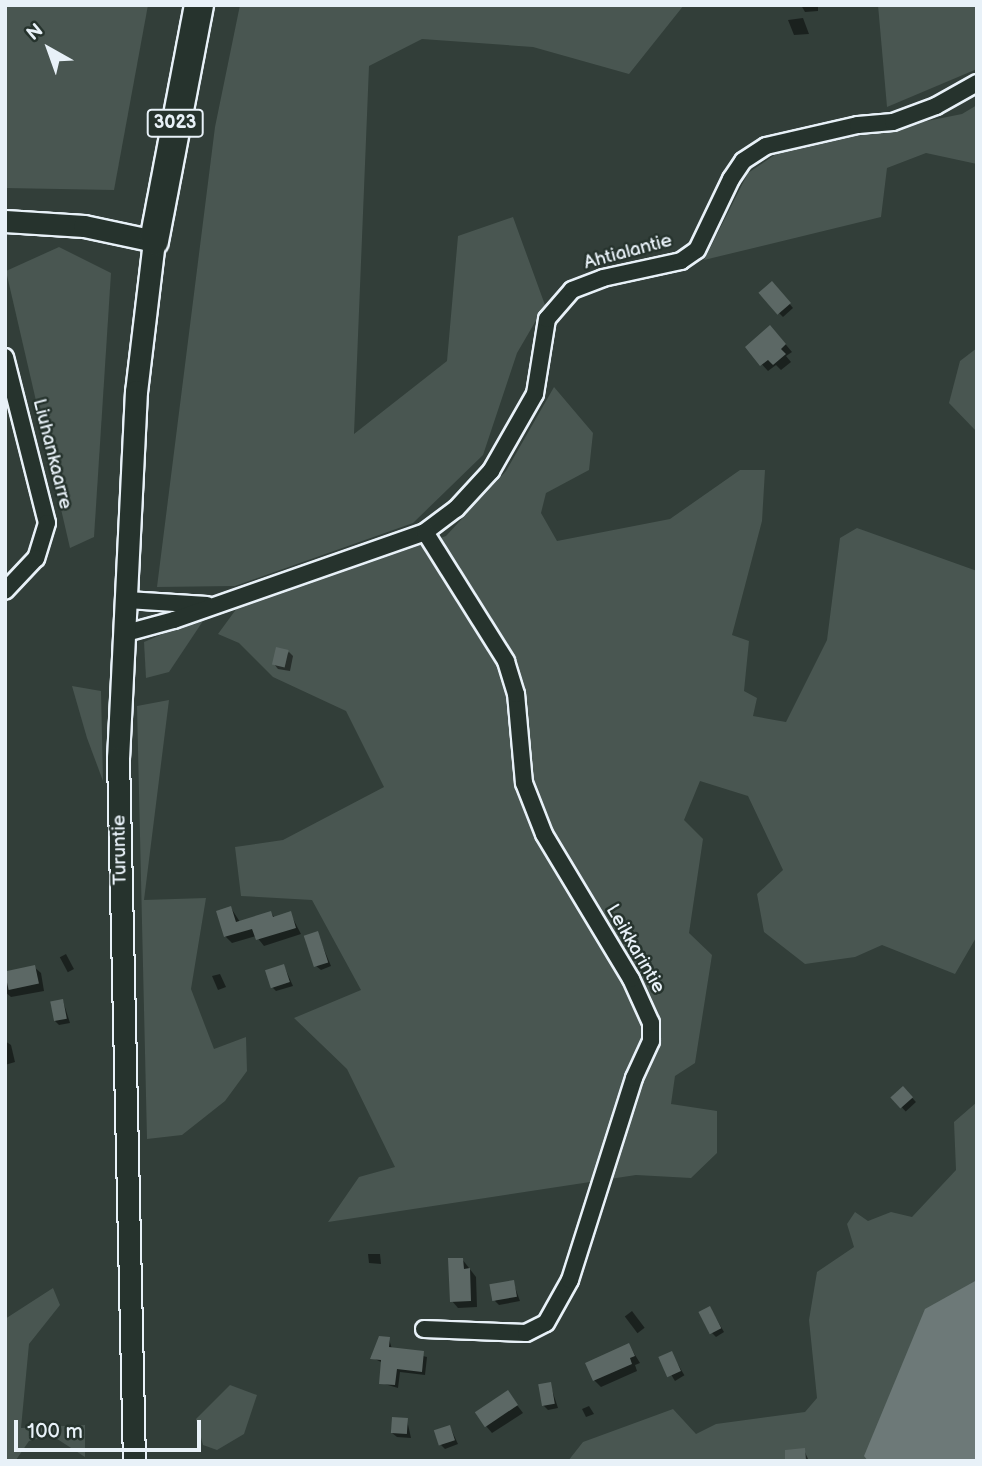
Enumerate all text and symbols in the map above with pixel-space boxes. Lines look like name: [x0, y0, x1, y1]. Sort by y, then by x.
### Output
north arrow: [14, 14, 84, 84]
text: N: [22, 19, 48, 46]
road number: 3023: [145, 109, 205, 138]
street label: Ahtialantie: [581, 229, 675, 275]
street label: Liuhankaarre: [27, 396, 77, 512]
street label: Turuntie: [108, 815, 132, 885]
street label: Leikkarintie: [600, 901, 670, 997]
scale bar: [18, 1406, 205, 1450]
text: 100 m: [27, 1419, 83, 1444]

